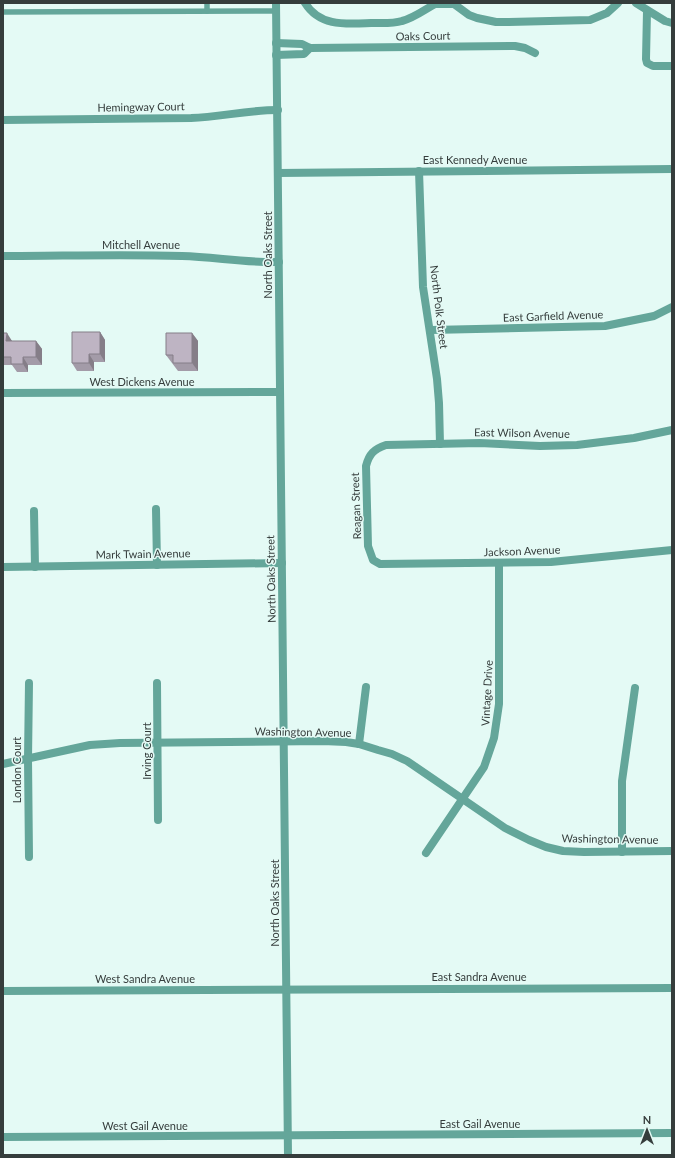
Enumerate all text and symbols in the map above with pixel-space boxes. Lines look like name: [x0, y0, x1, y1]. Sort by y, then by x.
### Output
street label: Oaks Court: [395, 29, 451, 42]
street label: Hemingway Court: [97, 99, 185, 114]
street label: East Kennedy Avenue: [423, 153, 527, 166]
street label: North Oaks Street: [261, 211, 274, 299]
street label: Mitchell Avenue: [102, 238, 180, 251]
street label: North Polk Street: [428, 265, 451, 349]
street label: East Garfield Avenue: [503, 307, 604, 324]
street label: West Dickens Avenue: [89, 375, 195, 388]
street label: East Wilson Avenue: [474, 425, 570, 440]
street label: Reagan Street: [348, 472, 363, 540]
street label: North Oaks Street: [263, 535, 278, 623]
street label: Jackson Avenue: [483, 543, 561, 558]
street label: Mark Twain Avenue: [95, 546, 191, 561]
street label: Vintage Drive: [478, 659, 495, 726]
street label: Irving Court: [140, 722, 153, 780]
street label: Washington Avenue: [255, 724, 352, 739]
street label: London Court: [10, 737, 23, 803]
street label: Washington Avenue: [562, 831, 659, 846]
street label: North Oaks Street: [268, 859, 281, 947]
street label: East Sandra Avenue: [431, 970, 527, 983]
street label: West Sandra Avenue: [95, 972, 195, 985]
north arrow: [627, 1110, 667, 1150]
text: N: [643, 1113, 651, 1126]
street label: East Gail Avenue: [440, 1117, 521, 1130]
street label: West Gail Avenue: [102, 1119, 188, 1132]

